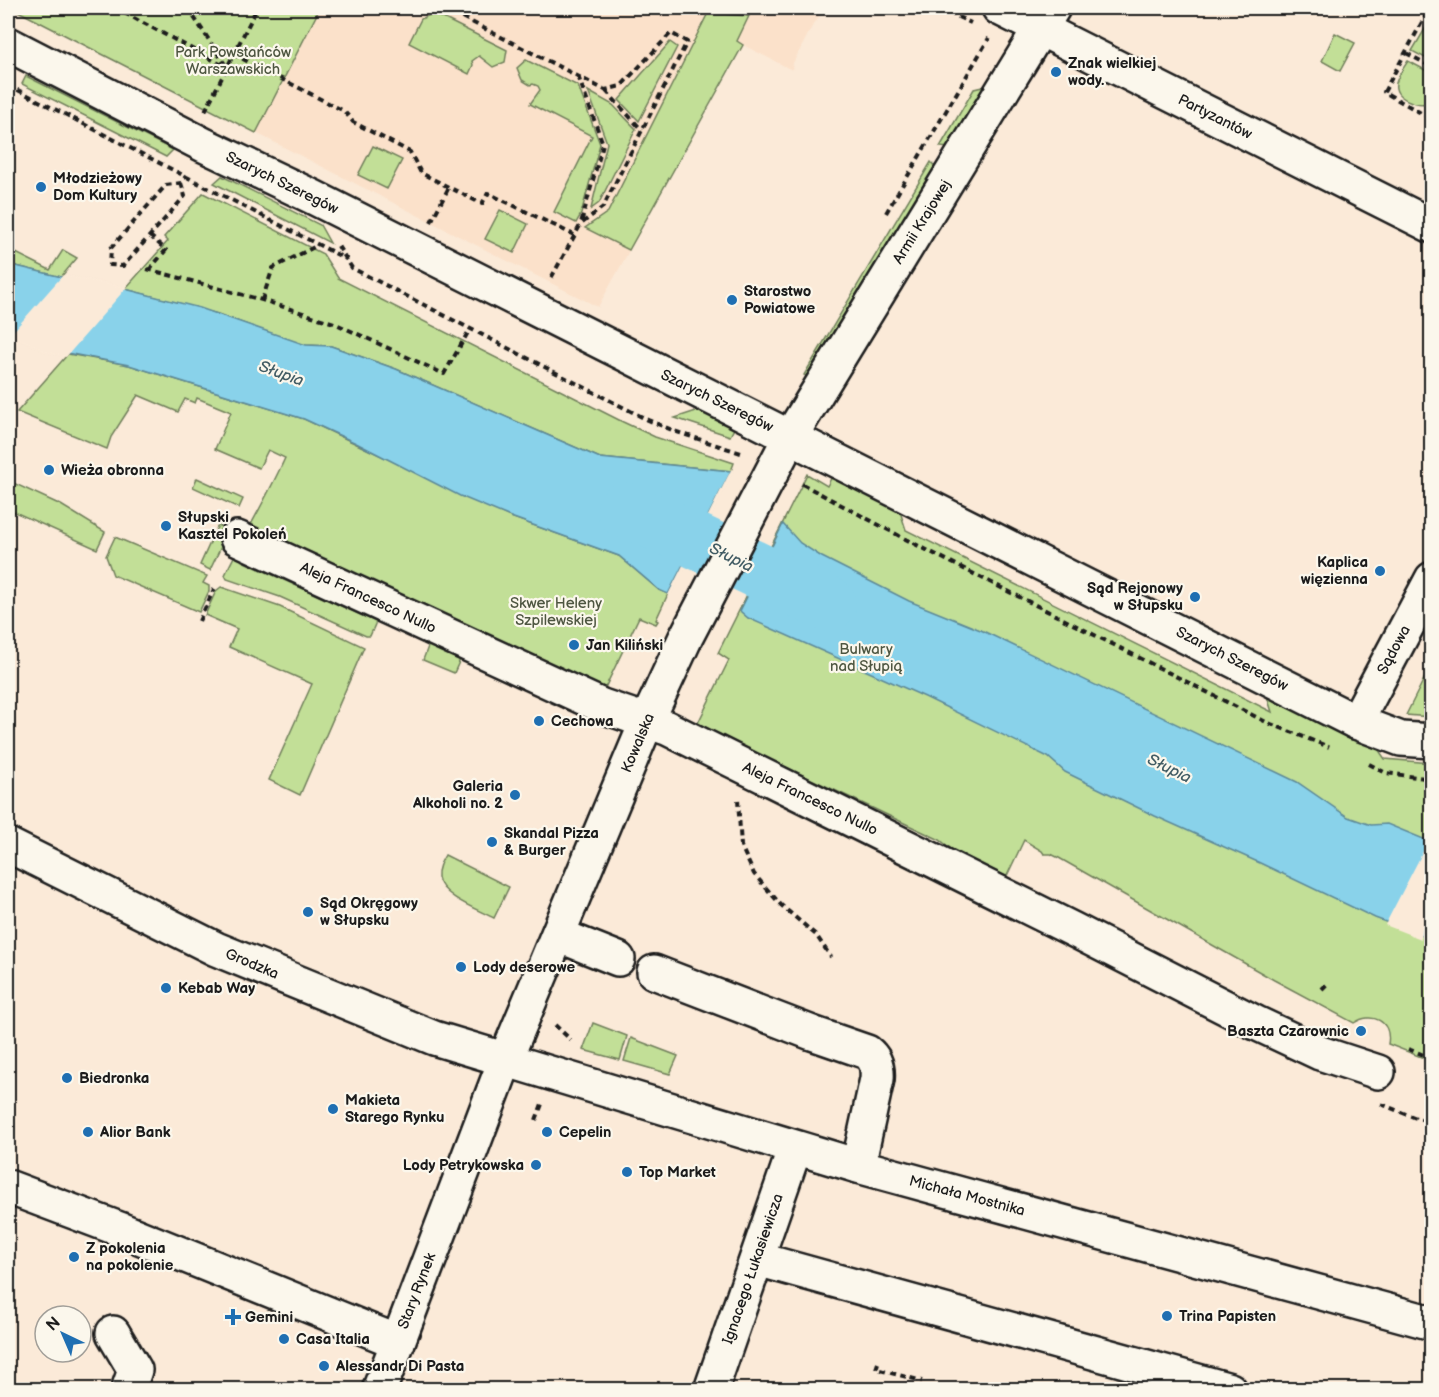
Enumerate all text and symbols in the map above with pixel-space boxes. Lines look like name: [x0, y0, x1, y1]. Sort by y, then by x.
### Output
park label: Park Powstańców Warszawskich: [175, 43, 291, 79]
place label: Znak wielkiej wody.: [1068, 54, 1156, 90]
marker: Znak wielkiej wody.: [1049, 65, 1063, 79]
street label: Partyzantów: [1175, 90, 1255, 144]
street label: Szarych Szeregów: [222, 147, 342, 219]
place label: Młodzieżowy Dom Kultury: [53, 169, 142, 205]
street label: Armii Krajowej: [889, 176, 955, 268]
marker: Młodzieżowy Dom Kultury: [34, 180, 48, 194]
place label: Starostwo Powiatowe: [744, 282, 815, 318]
marker: Starostwo Powiatowe: [725, 293, 739, 307]
water label: Słupia: [256, 357, 306, 391]
street label: Szarych Szeregów: [657, 365, 777, 437]
place label: Wieża obronna: [61, 461, 164, 480]
marker: Wieża obronna: [42, 463, 56, 477]
place label: Słupski Kasztel Pokoleń: [178, 508, 287, 544]
marker: Słupski Kasztel Pokoleń: [159, 519, 173, 533]
water label: Słupia: [706, 539, 756, 577]
place label: Kaplica więzienna: [1301, 553, 1368, 589]
street label: Aleja Francesco Nullo: [297, 558, 439, 638]
marker: Kaplica więzienna: [1373, 564, 1387, 578]
place label: Sąd Rejonowy w Słupsku: [1087, 579, 1183, 615]
marker: Sąd Rejonowy w Słupsku: [1188, 590, 1202, 604]
park label: Skwer Heleny Szpilewskiej: [510, 594, 602, 630]
street label: Sądowa: [1373, 622, 1415, 678]
street label: Szarych Szeregów: [1173, 623, 1291, 695]
place label: Jan Kiliński: [586, 636, 663, 655]
marker: Jan Kiliński: [567, 638, 581, 652]
park label: Bulwary nad Słupią: [830, 640, 903, 676]
street label: Kowalska: [617, 710, 659, 776]
place label: Cechowa: [551, 712, 614, 731]
marker: Cechowa: [532, 714, 546, 728]
water label: Słupia: [1144, 750, 1194, 788]
street label: Aleja Francesco Nullo: [739, 758, 881, 840]
place label: Galeria Alkoholi no. 2: [412, 777, 503, 813]
marker: Galeria Alkoholi no. 2: [508, 788, 522, 802]
place label: Skandal Pizza & Burger: [504, 824, 599, 860]
marker: Skandal Pizza & Burger: [485, 835, 499, 849]
place label: Sąd Okręgowy w Słupsku: [320, 894, 418, 930]
marker: Sąd Okręgowy w Słupsku: [301, 905, 315, 919]
street label: Grodzka: [222, 944, 282, 984]
place label: Lody deserowe: [473, 958, 575, 977]
marker: Lody deserowe: [454, 960, 468, 974]
place label: Kebab Way: [178, 979, 255, 998]
marker: Kebab Way: [159, 981, 173, 995]
place label: Baszta Czarownic: [1227, 1022, 1349, 1041]
marker: Baszta Czarownic: [1354, 1024, 1368, 1038]
place label: Biedronka: [79, 1069, 149, 1088]
marker: Biedronka: [60, 1071, 74, 1085]
place label: Makieta Starego Rynku: [345, 1091, 444, 1127]
marker: Makieta Starego Rynku: [326, 1102, 340, 1116]
place label: Alior Bank: [99, 1123, 171, 1142]
place label: Cepelin: [559, 1123, 611, 1142]
marker: Alior Bank: [81, 1125, 95, 1139]
marker: Cepelin: [540, 1125, 554, 1139]
place label: Lody Petrykowska: [403, 1156, 524, 1175]
marker: Lody Petrykowska: [529, 1158, 543, 1172]
place label: Top Market: [639, 1163, 716, 1182]
marker: Top Market: [620, 1165, 634, 1179]
street label: Michała Mostnika: [907, 1171, 1027, 1221]
street label: Ignacego Łukasiewicza: [718, 1191, 788, 1347]
place label: Z pokolenia na pokolenie: [86, 1239, 174, 1275]
marker: Z pokolenia na pokolenie: [67, 1250, 81, 1264]
street label: Stary Rynek: [394, 1250, 440, 1332]
north arrow: [33, 1304, 93, 1364]
place label: Trina Papisten: [1179, 1307, 1276, 1326]
place label: Gemini: [245, 1308, 293, 1327]
marker: Trina Papisten: [1160, 1309, 1174, 1323]
marker: Gemini: [226, 1310, 240, 1324]
text: N: [43, 1313, 65, 1335]
place label: Casa Italia: [296, 1330, 370, 1349]
marker: Casa Italia: [277, 1332, 291, 1346]
place label: Alessandr Di Pasta: [335, 1357, 464, 1376]
marker: Alessandr Di Pasta: [317, 1359, 331, 1373]

